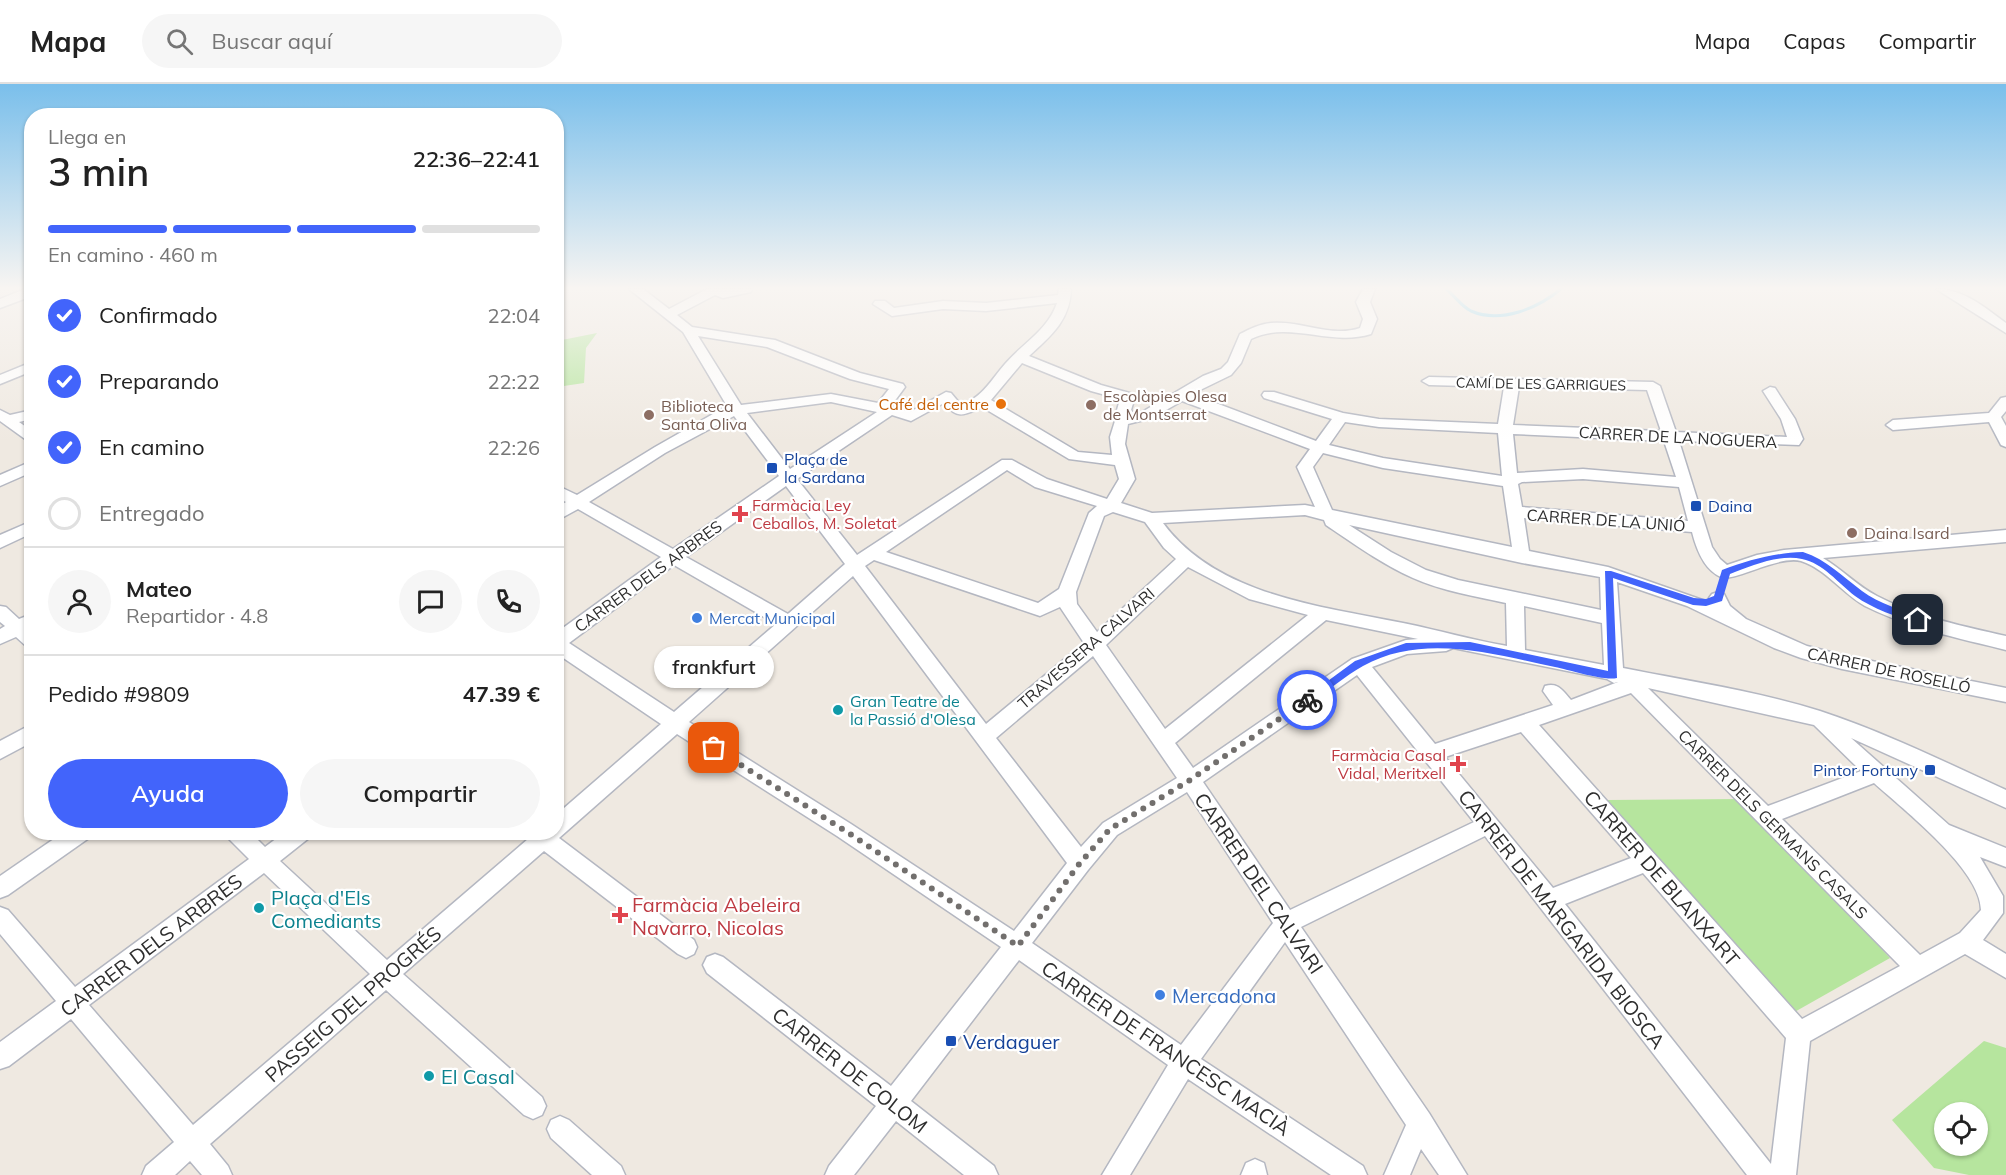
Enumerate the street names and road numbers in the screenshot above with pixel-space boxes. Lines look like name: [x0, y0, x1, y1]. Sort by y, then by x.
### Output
street label: CAMÍ DE LES GARRIGUES: [1456, 374, 1626, 394]
street label: CARRER DE LA NOGUERA: [1578, 422, 1778, 452]
street label: CARRER DE LA UNIÓ: [1526, 504, 1686, 536]
street label: CARRER DELS ARBRES: [570, 516, 726, 636]
street label: TRAVESSERA CALVARI: [1013, 583, 1159, 713]
street label: CARRER DE ROSELLÓ: [1805, 643, 1973, 697]
street label: CARRER DELS GERMANS CASALS: [1674, 725, 1872, 923]
street label: CARRER DE MARGARIDA BIOSCA: [1453, 785, 1671, 1054]
street label: CARRER DE BLANXART: [1579, 785, 1745, 971]
street label: CARRER DEL CALVARI: [1189, 788, 1329, 978]
street label: CARRER DELS ARBRES: [55, 868, 247, 1022]
street label: PASSEIG DEL PROGRÉS: [260, 921, 446, 1087]
street label: CARRER DE FRANCESC MACIÀ: [1037, 955, 1295, 1141]
street label: CARRER DE COLOM: [767, 1002, 933, 1138]

